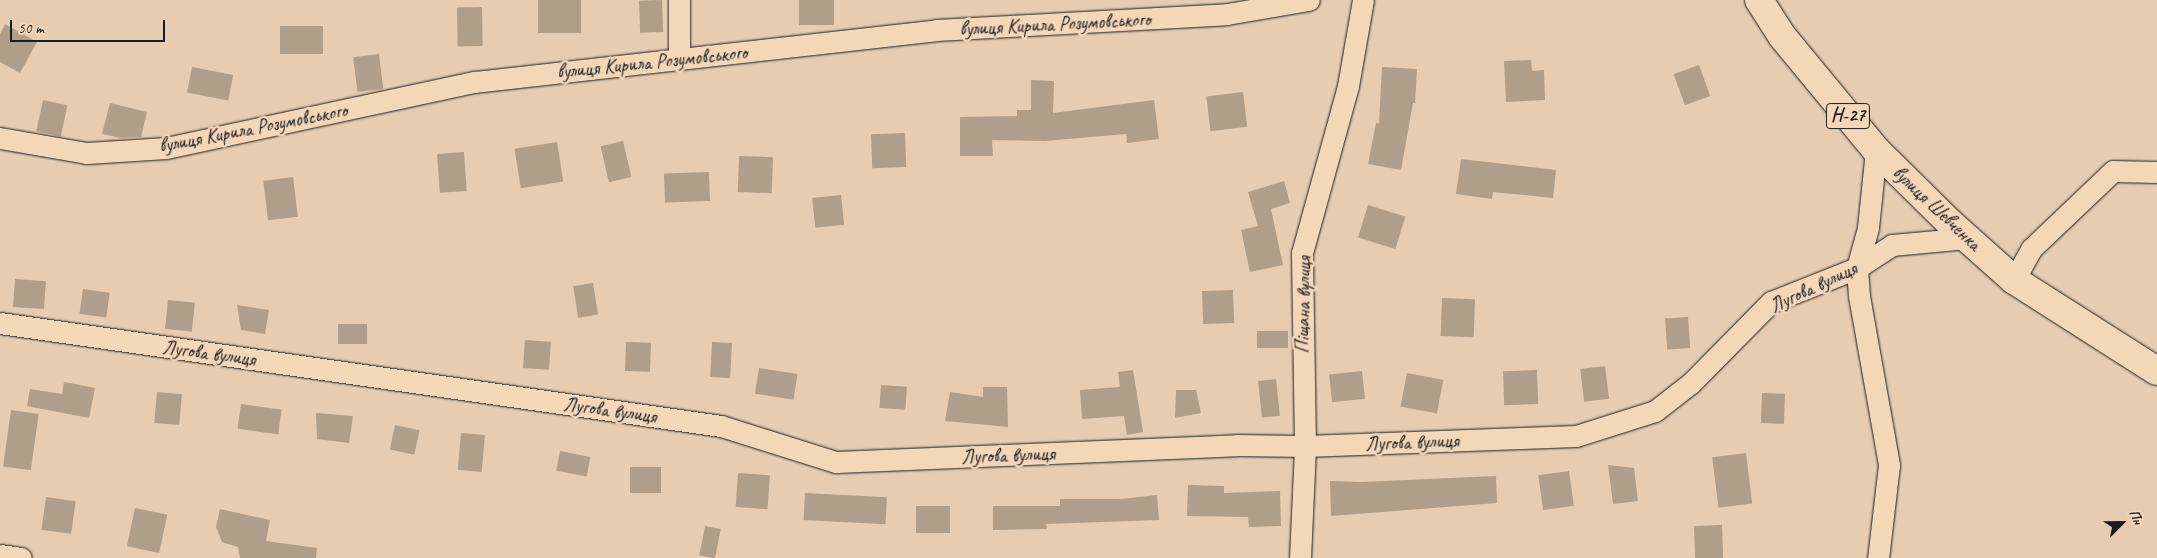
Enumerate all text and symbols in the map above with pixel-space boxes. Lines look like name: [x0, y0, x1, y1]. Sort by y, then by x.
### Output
street label: вулиця Кирила Розумовського: [959, 7, 1151, 41]
scale bar: [12, 10, 168, 42]
text: 50 m: [18, 19, 44, 38]
street label: вулиця Кирила Розумовського: [556, 40, 748, 84]
street label: вулиця Кирила Розумовського: [157, 98, 349, 158]
road number: Н-27: [1826, 100, 1870, 132]
street label: вулиця Шевченка: [1888, 161, 1986, 255]
street label: Піщана вулиця: [1290, 256, 1316, 354]
street label: Лугова вулиця: [1766, 257, 1860, 317]
street label: Лугова вулиця: [161, 335, 257, 371]
street label: Лугова вулиця: [562, 392, 658, 428]
street label: Лугова вулиця: [1365, 428, 1459, 456]
street label: Лугова вулиця: [961, 441, 1055, 469]
north arrow: [2097, 498, 2147, 548]
text: Пн: [2126, 507, 2147, 527]

